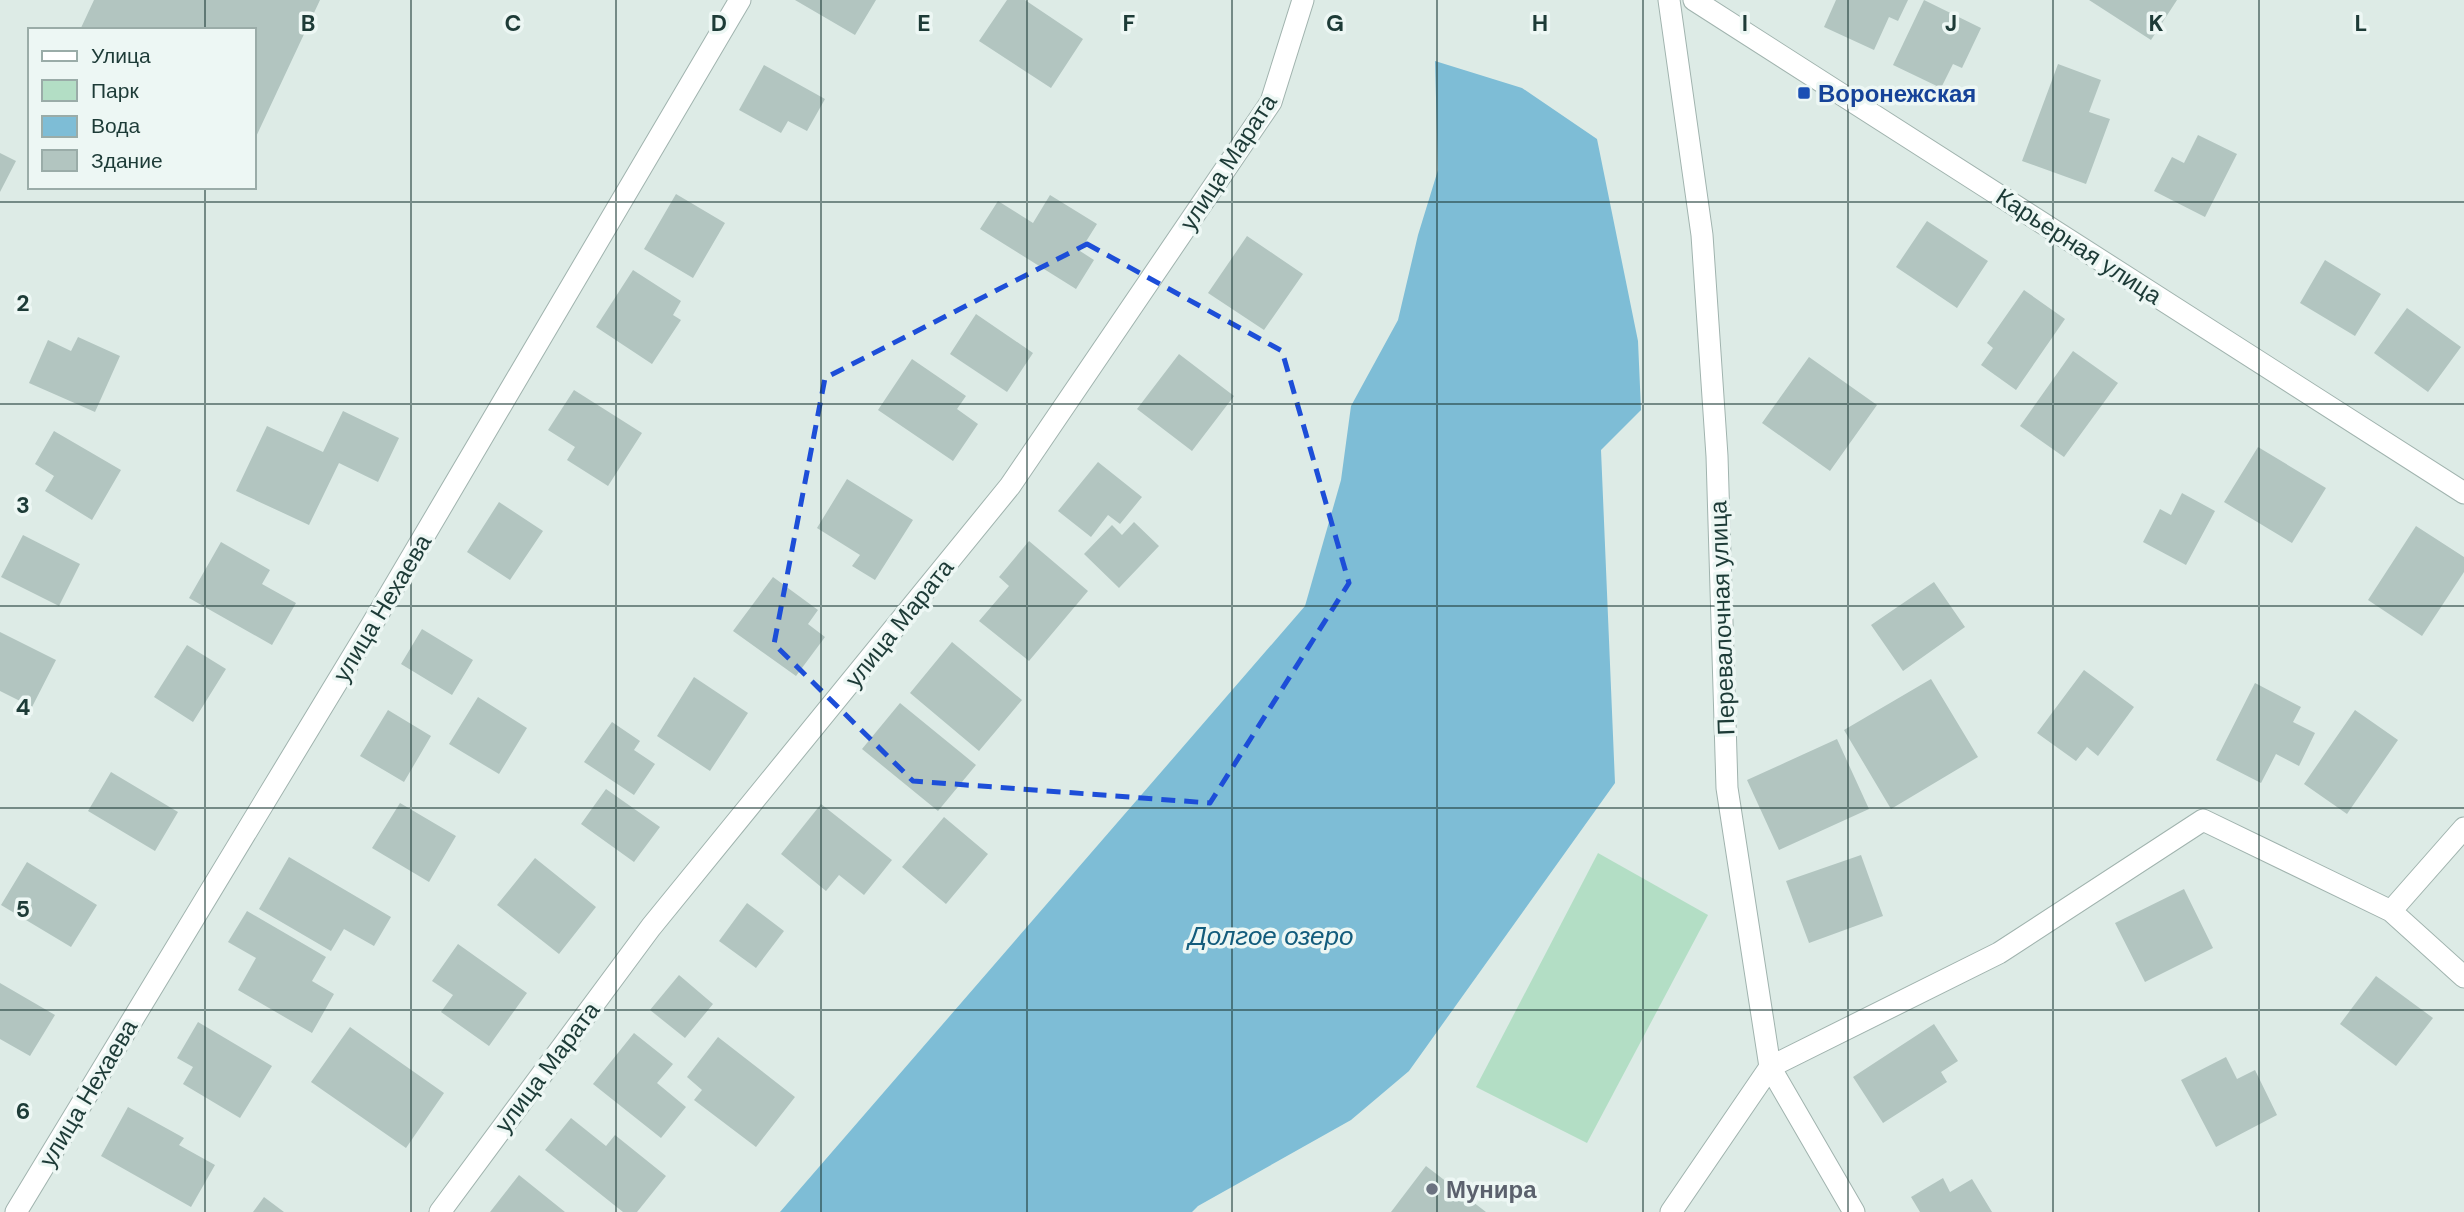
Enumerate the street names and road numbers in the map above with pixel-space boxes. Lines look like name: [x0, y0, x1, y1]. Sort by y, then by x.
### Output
street label: улица Марата: [1172, 88, 1284, 236]
street label: Карьерная улица: [1990, 181, 2168, 312]
street label: Перевалочная улица: [1702, 500, 1742, 736]
street label: улица Нехаева: [326, 528, 439, 687]
street label: улица Марата: [838, 552, 961, 693]
street label: улица Марата: [488, 995, 607, 1139]
street label: улица Нехаева: [32, 1013, 145, 1172]

